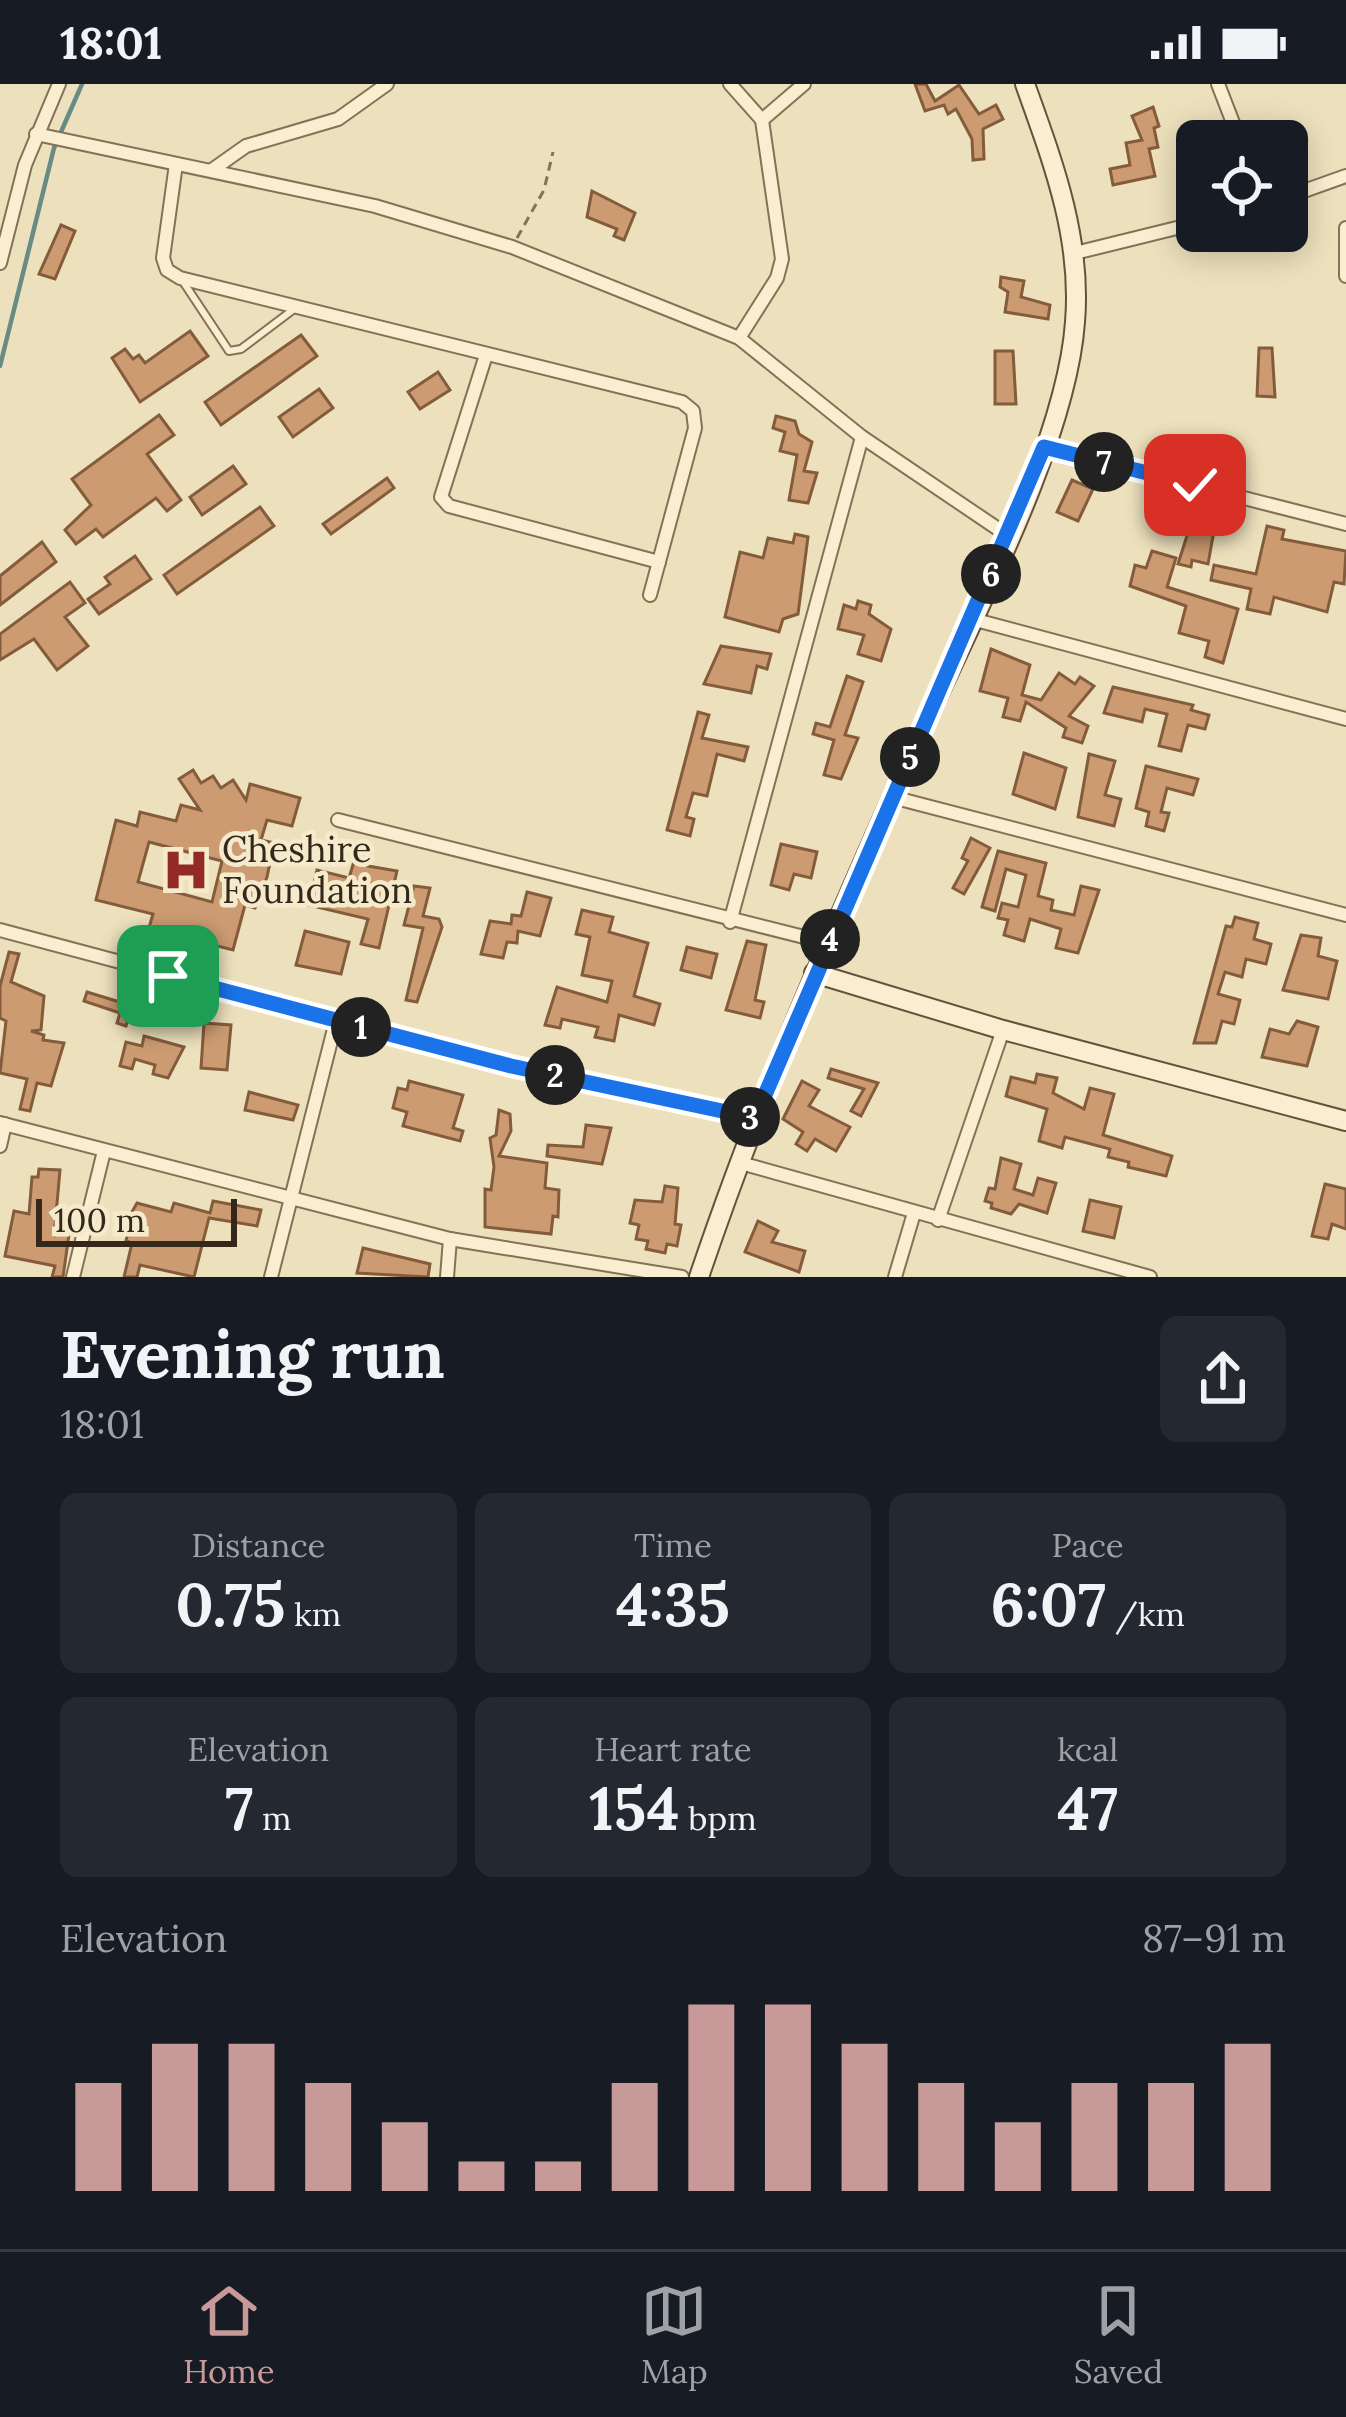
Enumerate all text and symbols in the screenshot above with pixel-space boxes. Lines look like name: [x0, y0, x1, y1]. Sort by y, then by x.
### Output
text: 18:01: [60, 14, 162, 71]
map controls: [1176, 120, 1308, 252]
button: locate: [1176, 120, 1308, 252]
pin: 7: [1074, 432, 1134, 492]
pin: [1144, 434, 1246, 536]
text: 7: [1096, 441, 1112, 483]
icon: check: [1162, 452, 1228, 518]
pin: 6: [961, 544, 1021, 604]
text: 6: [982, 553, 1000, 595]
pin: 5: [880, 727, 940, 787]
text: 5: [901, 736, 919, 778]
place label: Cheshire Foundation: [222, 826, 412, 913]
hospital icon: Cheshire Foundation: [161, 845, 211, 895]
pin: 4: [800, 909, 860, 969]
text: 4: [821, 918, 839, 960]
pin: [117, 925, 219, 1027]
icon: arrive: [135, 943, 201, 1009]
pin: 1: [331, 997, 391, 1057]
text: 1: [354, 1006, 368, 1048]
pin: 2: [525, 1045, 585, 1105]
text: 2: [546, 1054, 564, 1096]
pin: 3: [720, 1087, 780, 1147]
text: 3: [741, 1096, 759, 1138]
scale bar: [36, 1193, 237, 1246]
text: 100 m: [54, 1199, 145, 1241]
text: Evening run: [60, 1312, 445, 1396]
button: share: [1160, 1316, 1286, 1442]
text: 18:01: [60, 1399, 144, 1449]
text: Distance: [191, 1524, 325, 1566]
text: Time: [634, 1524, 712, 1566]
text: Pace: [1052, 1524, 1124, 1566]
text: 0.75: [175, 1566, 285, 1642]
text: 4:35: [616, 1566, 730, 1642]
text: 6:07: [990, 1566, 1106, 1642]
text: km: [285, 1593, 341, 1635]
text: /km: [1106, 1593, 1185, 1635]
text: Elevation: [187, 1728, 329, 1770]
text: Heart rate: [594, 1728, 752, 1770]
text: kcal: [1057, 1728, 1118, 1770]
text: 7: [225, 1770, 253, 1846]
text: 154: [589, 1770, 680, 1846]
text: 47: [1057, 1770, 1118, 1846]
text: m: [253, 1797, 291, 1839]
text: bpm: [680, 1797, 757, 1839]
text: Elevation: [60, 1913, 228, 1963]
text: 87–91 m: [1142, 1913, 1286, 1963]
tab: Home: [183, 2278, 275, 2392]
tab: Map: [641, 2278, 708, 2392]
tab: Saved: [1074, 2278, 1163, 2392]

